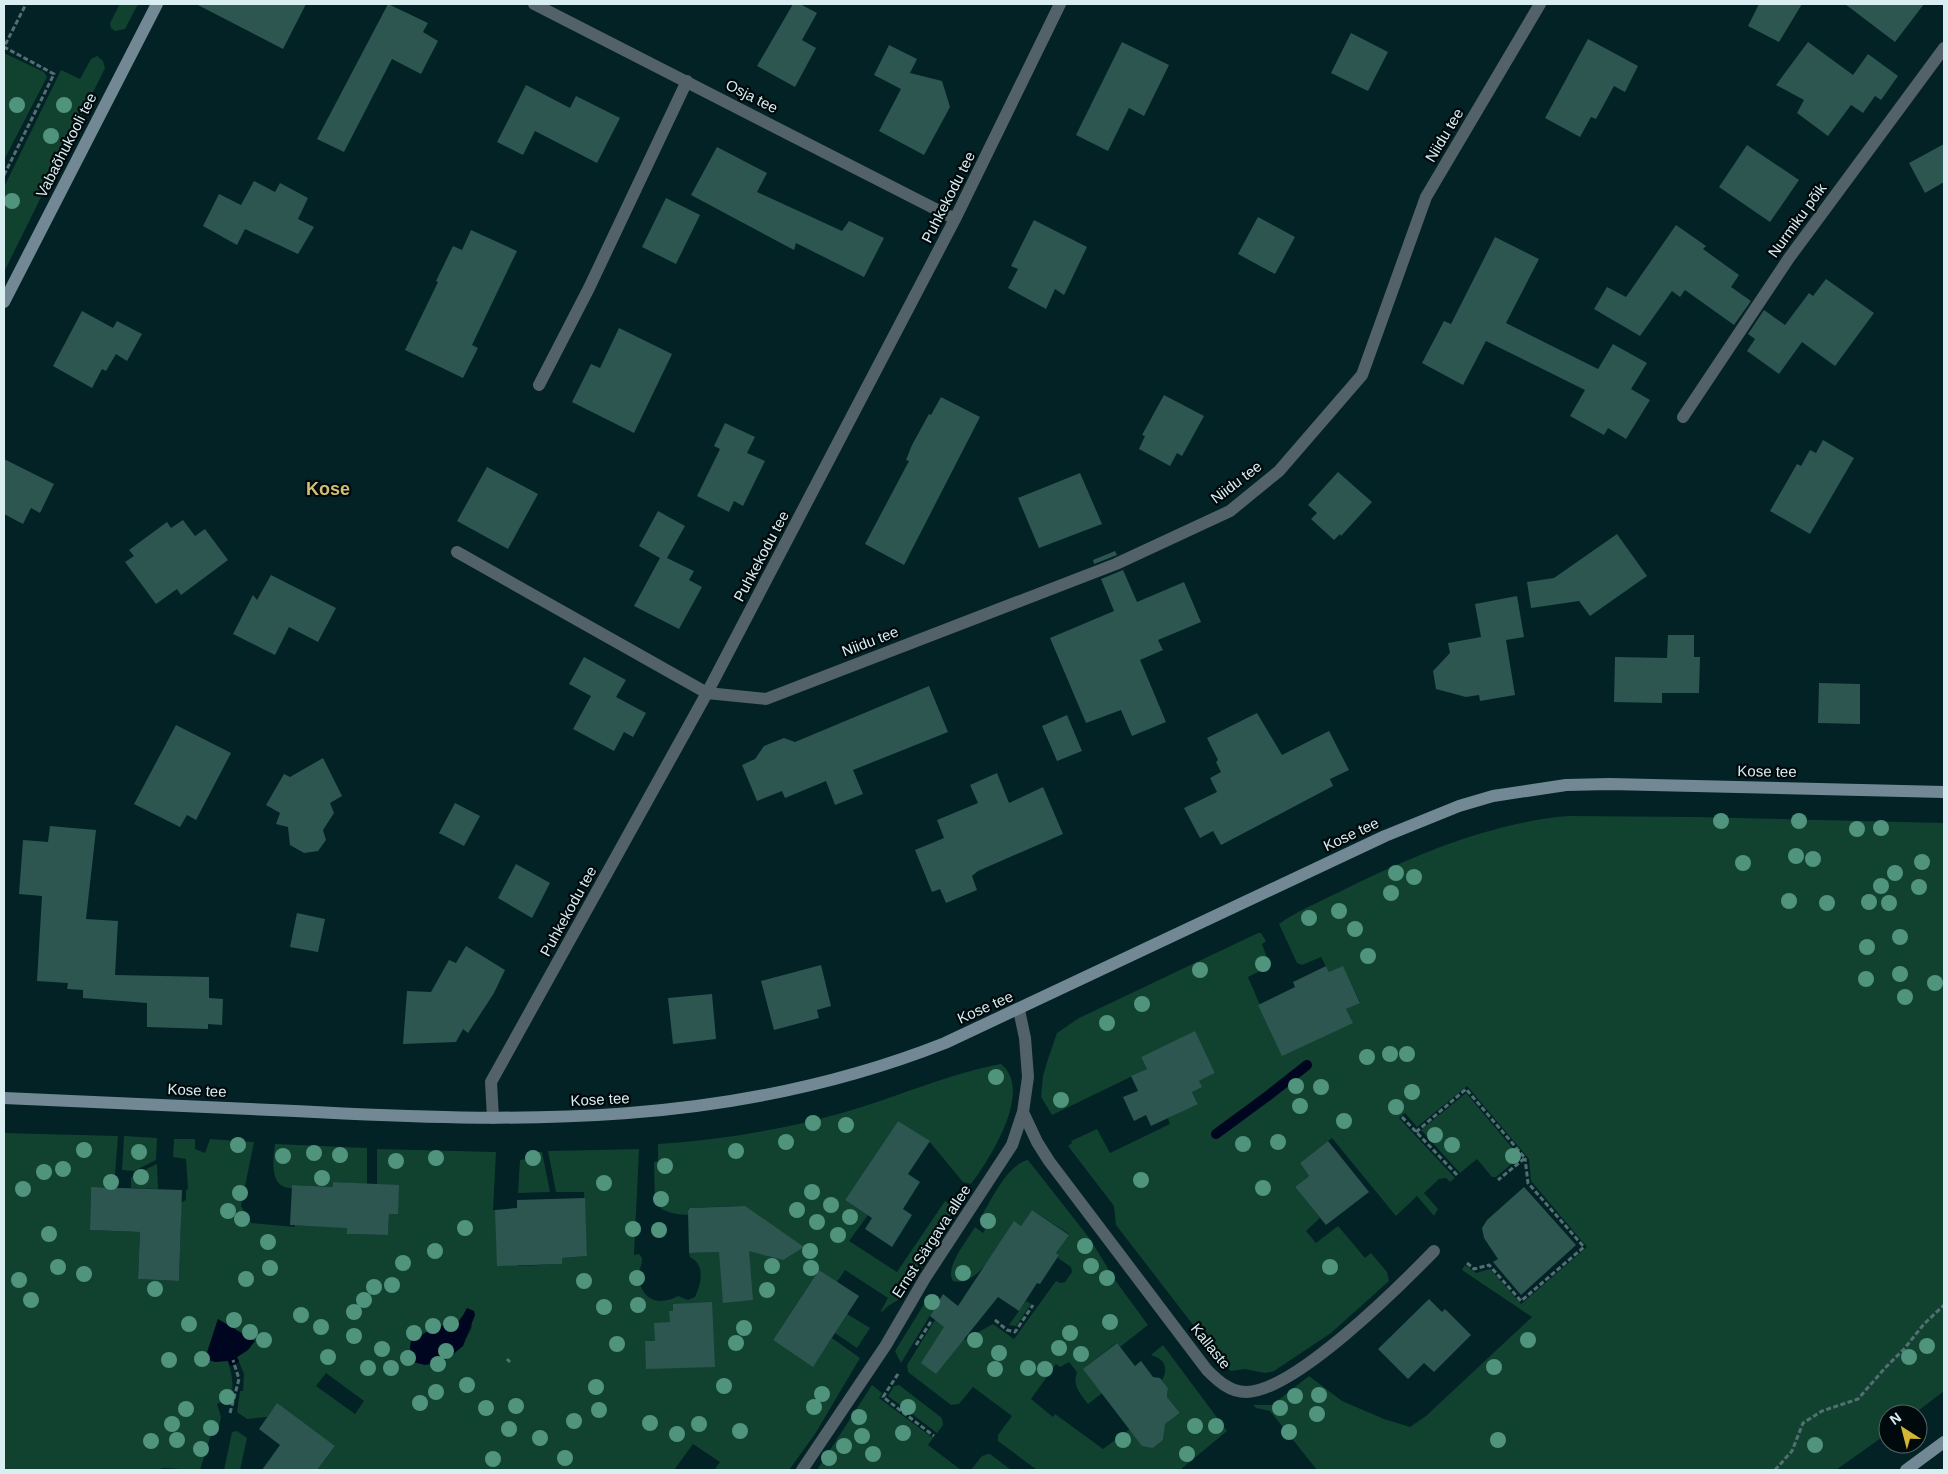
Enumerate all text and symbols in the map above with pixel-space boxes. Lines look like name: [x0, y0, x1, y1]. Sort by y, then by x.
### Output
street label: Osja tee: [723, 76, 781, 116]
street label: Vabaõhukooli tee: [32, 90, 100, 200]
street label: Niidu tee: [1421, 105, 1467, 165]
street label: Puhkekodu tee: [918, 149, 978, 245]
street label: Nurmiku põik: [1764, 179, 1830, 260]
street label: Niidu tee: [1207, 457, 1265, 507]
district label: Kose: [306, 479, 350, 499]
street label: Puhkekodu tee: [730, 508, 792, 604]
street label: Niidu tee: [839, 622, 901, 660]
street label: Kose tee: [1737, 762, 1797, 780]
street label: Kose tee: [1321, 814, 1381, 854]
street label: Puhkekodu tee: [536, 863, 600, 959]
street label: Kose tee: [954, 987, 1016, 1027]
street label: Kose tee: [167, 1080, 227, 1100]
street label: Kose tee: [570, 1089, 630, 1109]
street label: Ernst Särgava allee: [888, 1181, 974, 1301]
street label: Kallaste: [1188, 1320, 1234, 1372]
north arrow: [1878, 1404, 1928, 1454]
text: N: [1887, 1409, 1904, 1428]

